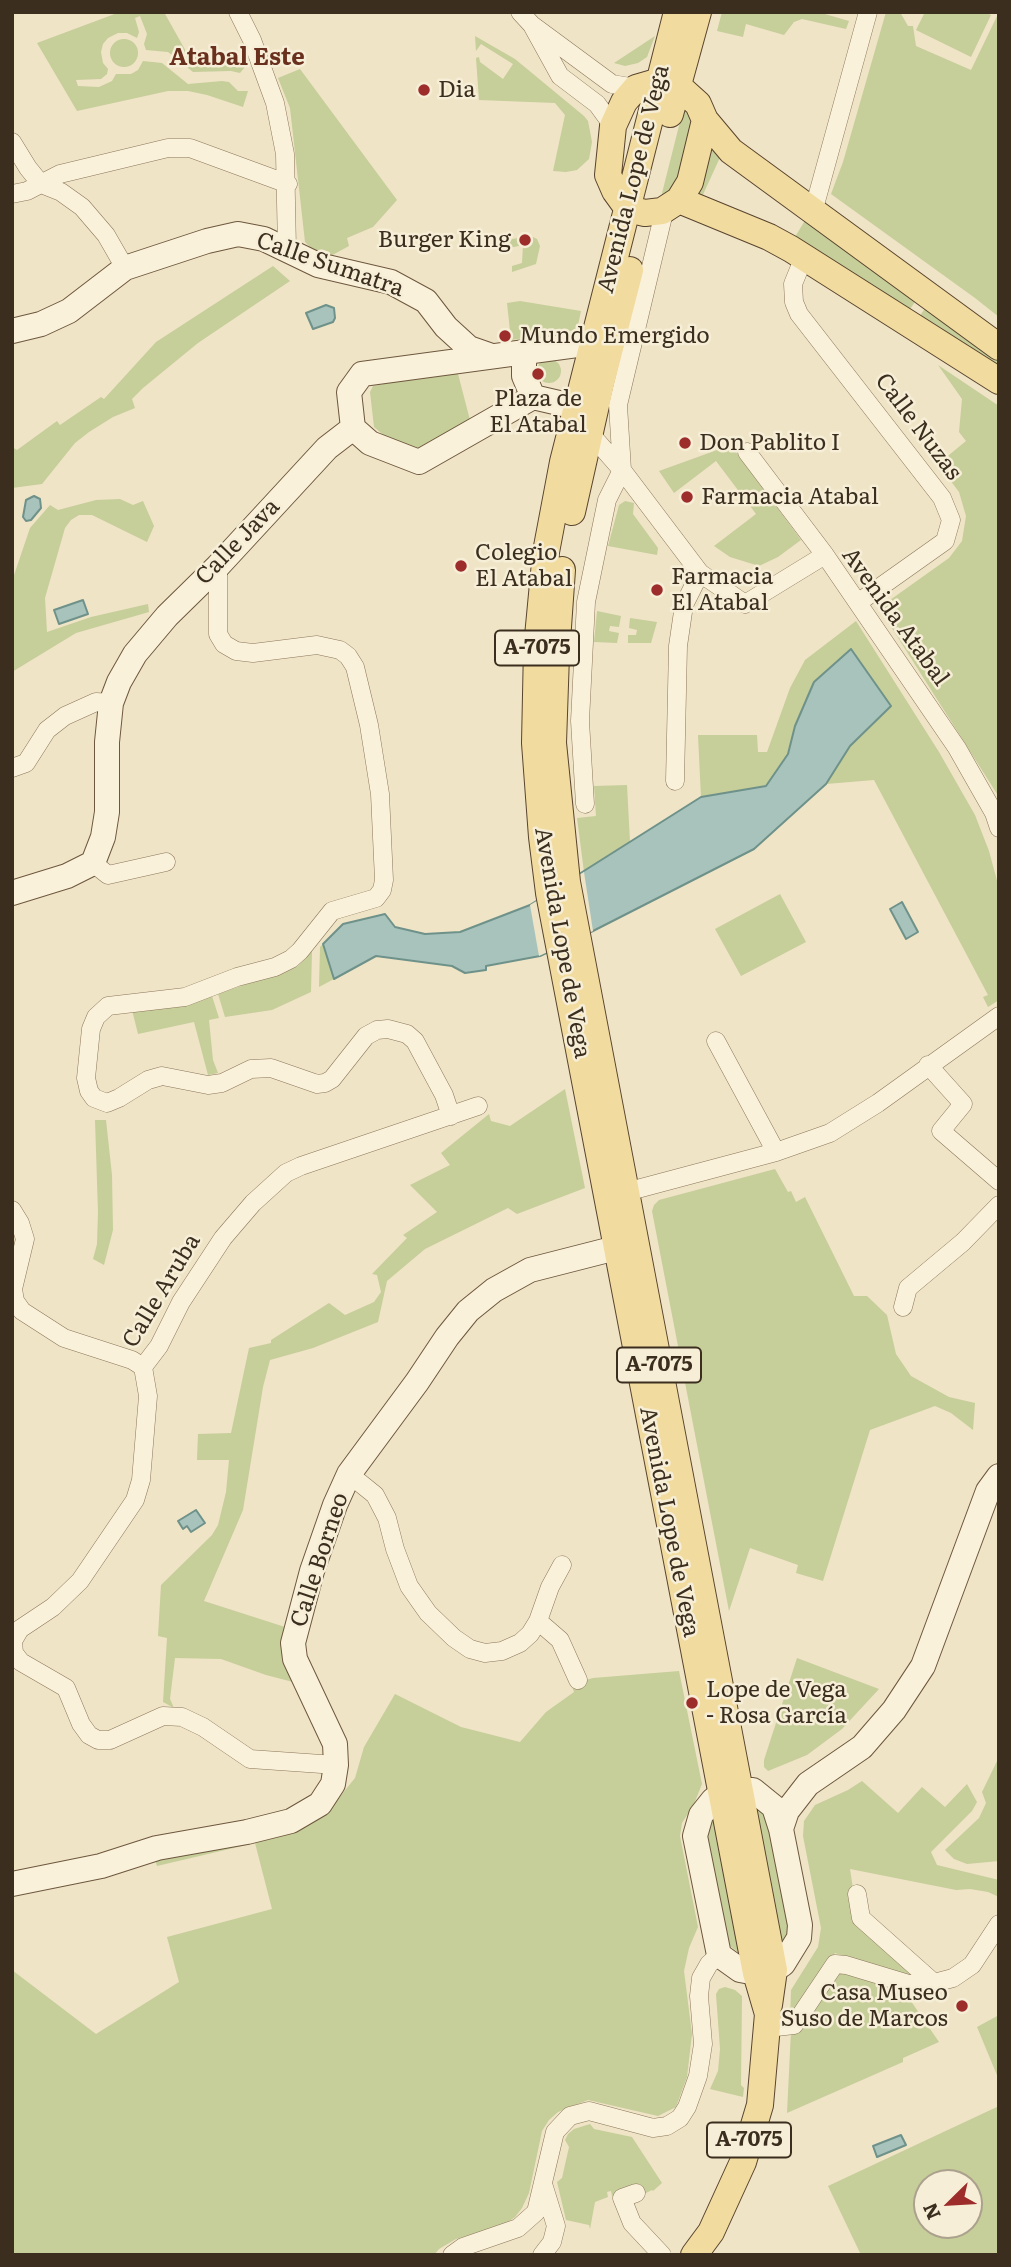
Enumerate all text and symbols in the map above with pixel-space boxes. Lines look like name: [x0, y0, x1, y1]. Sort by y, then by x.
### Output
district label: Atabal Este: [169, 44, 305, 72]
street label: Avenida Lope de Vega: [592, 62, 676, 296]
place label: Dia: [438, 76, 476, 104]
marker: Dia: [416, 82, 432, 98]
place label: Burger King: [378, 226, 511, 254]
street label: Calle Sumatra: [253, 227, 407, 303]
marker: Burger King: [517, 232, 533, 248]
place label: Mundo Emergido: [519, 322, 710, 350]
marker: Mundo Emergido: [497, 328, 513, 344]
marker: Plaza de El Atabal: [530, 366, 546, 382]
street label: Calle Nuzas: [869, 368, 967, 486]
place label: Plaza de El Atabal: [489, 385, 587, 439]
place label: Don Pablito I: [699, 429, 840, 457]
marker: Don Pablito I: [677, 435, 693, 451]
place label: Farmacia Atabal: [701, 483, 879, 511]
marker: Farmacia Atabal: [679, 489, 695, 505]
street label: Calle Java: [190, 493, 286, 591]
place label: Colegio El Atabal: [475, 539, 573, 593]
street label: Avenida Atabal: [836, 542, 954, 692]
marker: Colegio El Atabal: [453, 558, 469, 574]
place label: Farmacia El Atabal: [671, 563, 773, 617]
marker: Farmacia El Atabal: [649, 582, 665, 598]
road number: A-7075: [495, 630, 579, 666]
street label: Avenida Lope de Vega: [528, 825, 596, 1061]
street label: Calle Aruba: [117, 1229, 207, 1353]
road number: A-7075: [617, 1348, 701, 1382]
street label: Avenida Lope de Vega: [633, 1404, 705, 1640]
street label: Calle Borneo: [285, 1489, 355, 1631]
place label: Lope de Vega - Rosa García: [706, 1676, 847, 1730]
marker: Lope de Vega - Rosa García: [684, 1695, 700, 1711]
place label: Casa Museo Suso de Marcos: [781, 1979, 948, 2033]
marker: Casa Museo Suso de Marcos: [954, 1998, 970, 2014]
road number: A-7075: [707, 2122, 791, 2158]
north arrow: [913, 2169, 983, 2239]
text: N: [915, 2199, 947, 2225]

